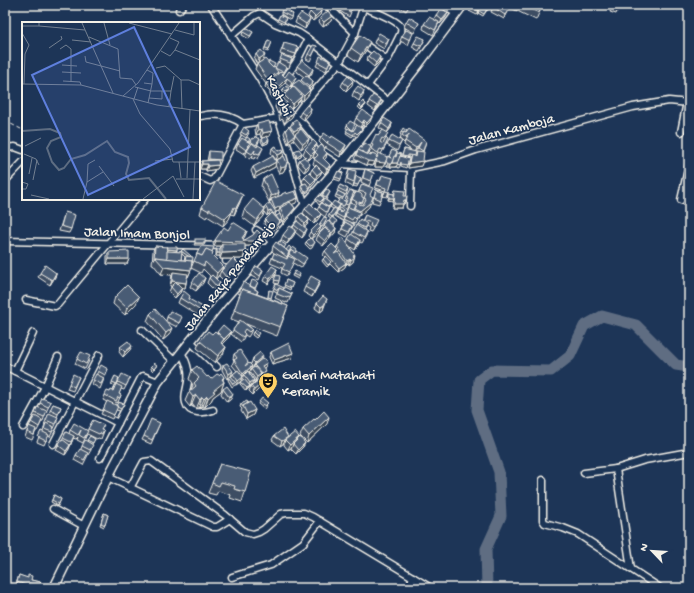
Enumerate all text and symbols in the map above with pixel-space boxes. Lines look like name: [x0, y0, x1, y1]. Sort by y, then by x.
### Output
inset map: [22, 22, 200, 200]
street label: Kastubi: [261, 73, 295, 119]
street label: Jalan Kamboja: [467, 111, 558, 150]
street label: Jalan Raya Pandanrejo: [181, 218, 281, 335]
street label: Jalan Imam Bonjol: [84, 224, 190, 245]
place label: Galeri Matahati Keramik: [282, 368, 375, 401]
theatre icon: Galeri Matahati Keramik: [257, 371, 279, 399]
north arrow: [632, 531, 672, 571]
text: N: [638, 542, 652, 553]

